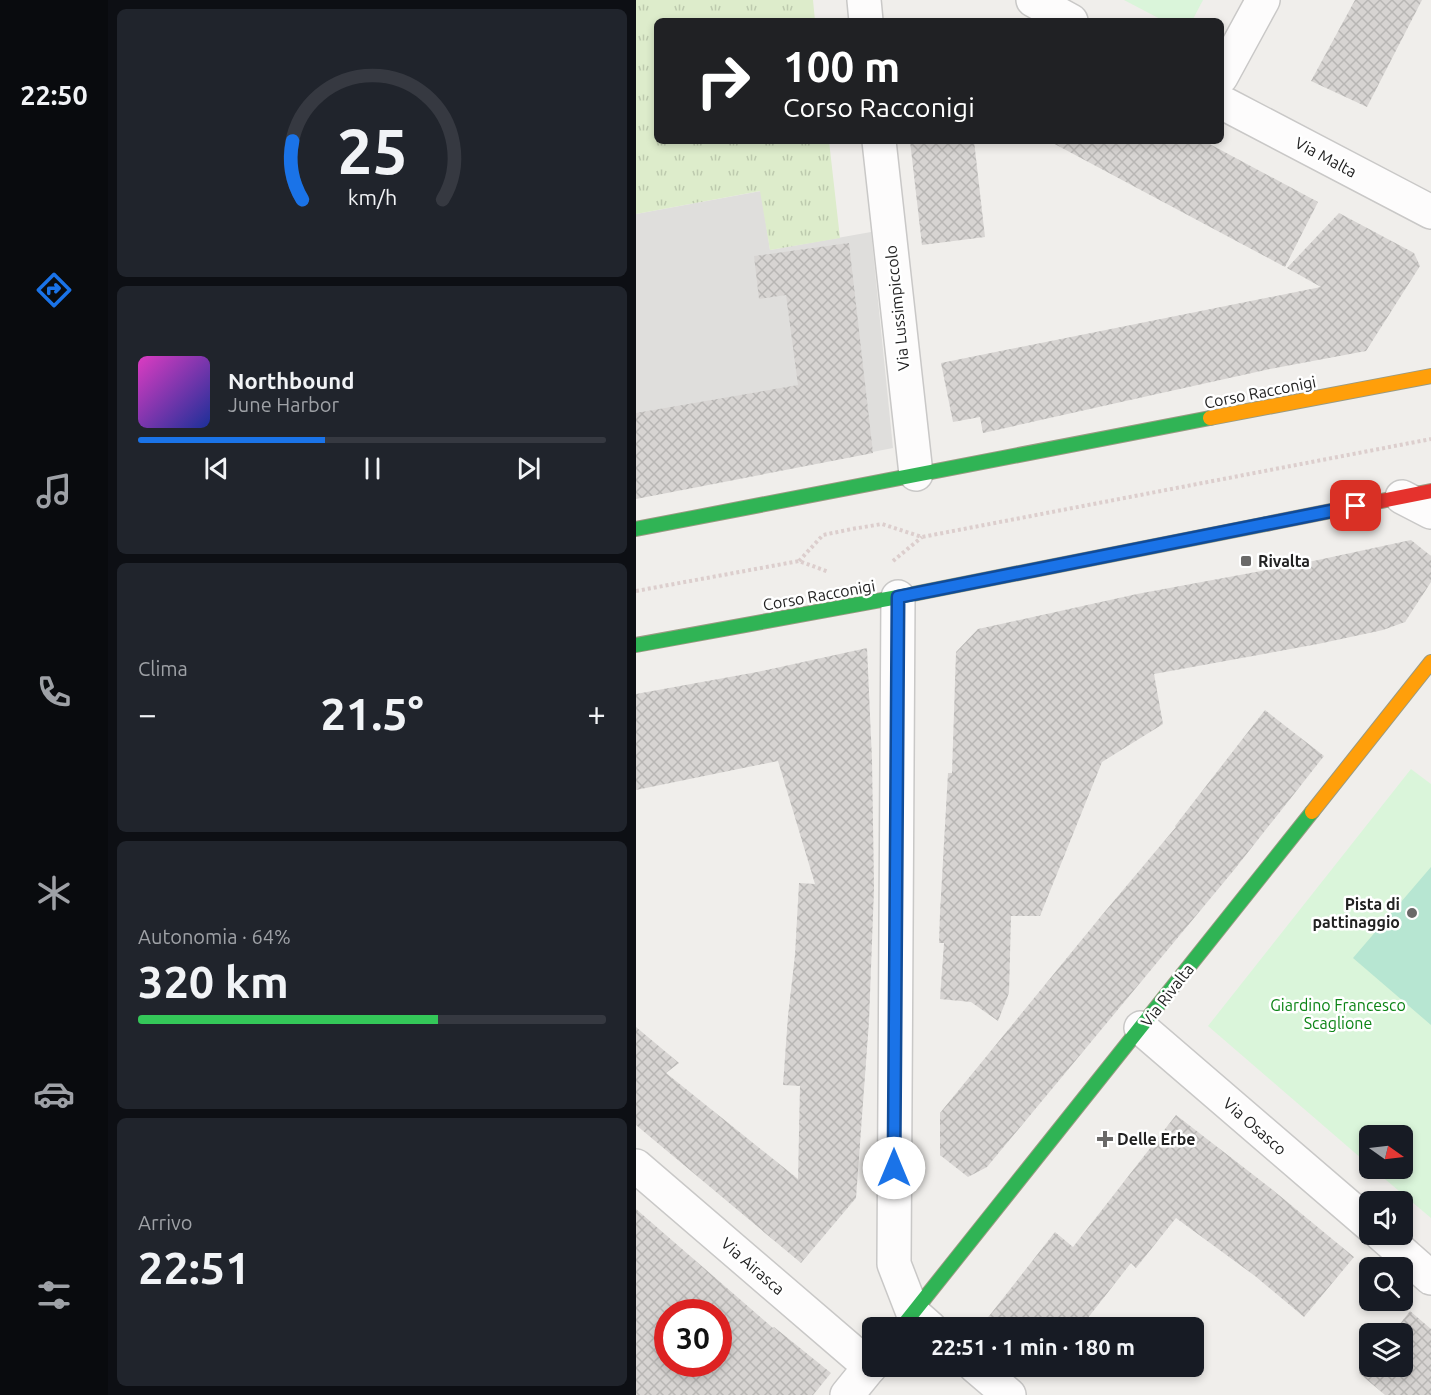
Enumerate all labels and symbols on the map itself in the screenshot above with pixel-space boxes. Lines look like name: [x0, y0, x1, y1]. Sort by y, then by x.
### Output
street label: Via Malta: [1292, 133, 1360, 181]
street label: Via Lussimpiccolo: [881, 244, 913, 372]
street label: Corso Racconigi: [1203, 372, 1317, 412]
pin: [1330, 480, 1381, 531]
place label: Rivalta: [1258, 552, 1310, 570]
marker: Rivalta: [1239, 554, 1253, 568]
street label: Corso Racconigi: [761, 576, 877, 614]
place label: Pista di pattinaggio: [1313, 895, 1400, 931]
marker: Pista di pattinaggio: [1405, 906, 1419, 920]
street label: Via Rivalta: [1137, 960, 1197, 1030]
park label: Giardino Francesco Scaglione: [1270, 996, 1406, 1032]
street label: Via Osasco: [1220, 1094, 1290, 1158]
north arrow: [1359, 1125, 1413, 1179]
place label: Delle Erbe: [1117, 1130, 1195, 1148]
marker: Delle Erbe: [1098, 1132, 1112, 1146]
position arrow: [862, 1136, 926, 1200]
street label: Via Airasca: [718, 1234, 788, 1298]
speed limit sign: 30: [654, 1299, 732, 1377]

